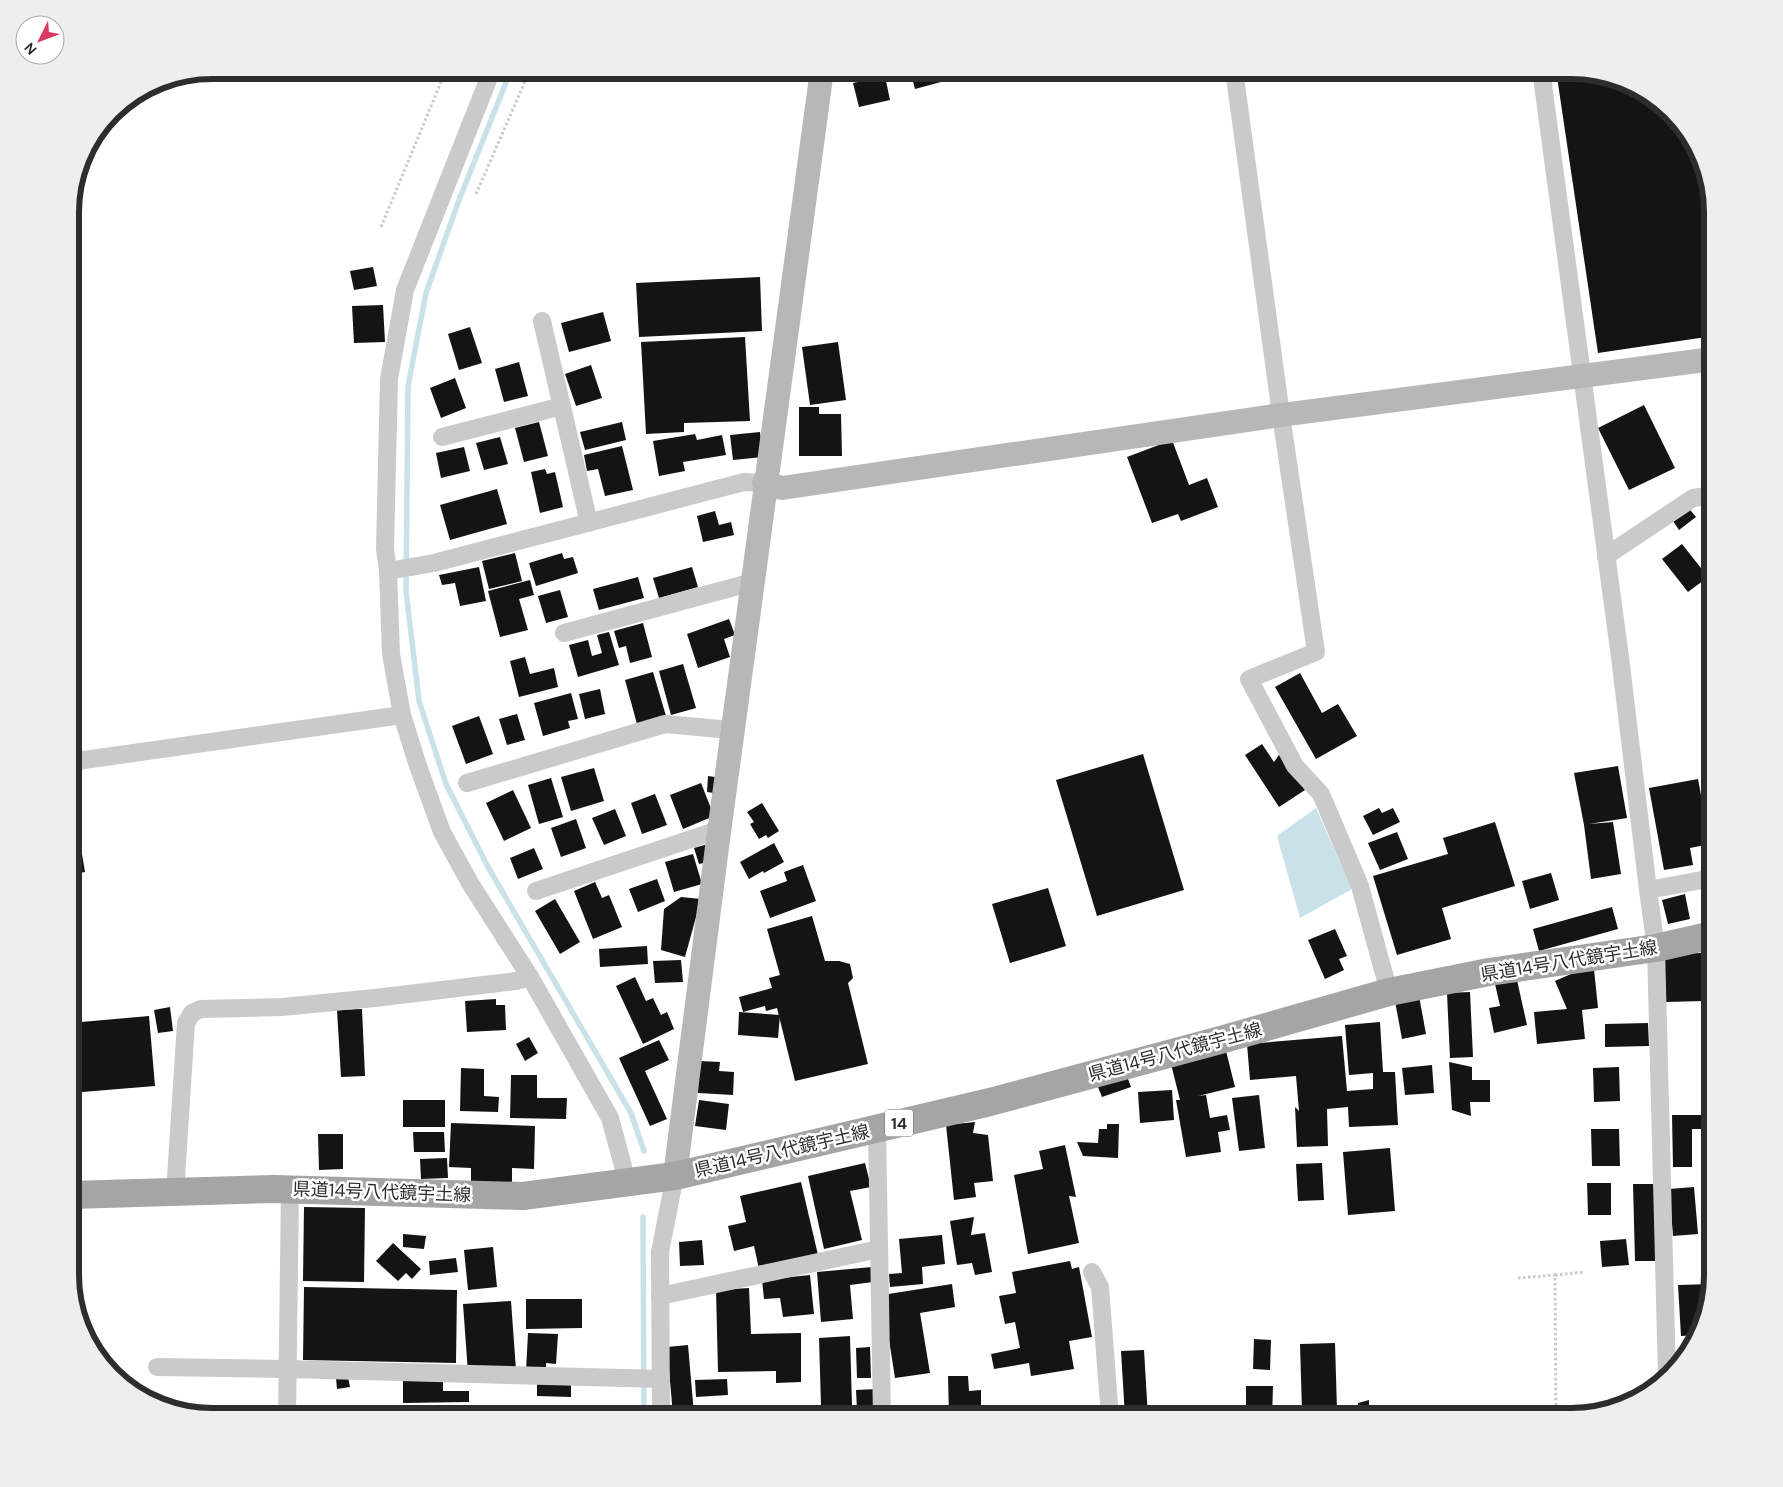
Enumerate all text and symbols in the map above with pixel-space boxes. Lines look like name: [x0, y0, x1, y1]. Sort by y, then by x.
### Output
north arrow: [15, 15, 65, 65]
text: N: [20, 39, 40, 59]
street label: 県道14号八代鏡宇土線: [1479, 935, 1659, 987]
street label: 県道14号八代鏡宇土線: [1086, 1017, 1264, 1087]
road number: 14: [885, 1110, 913, 1136]
street label: 県道14号八代鏡宇土線: [692, 1119, 872, 1183]
street label: 県道14号八代鏡宇土線: [292, 1177, 472, 1207]

